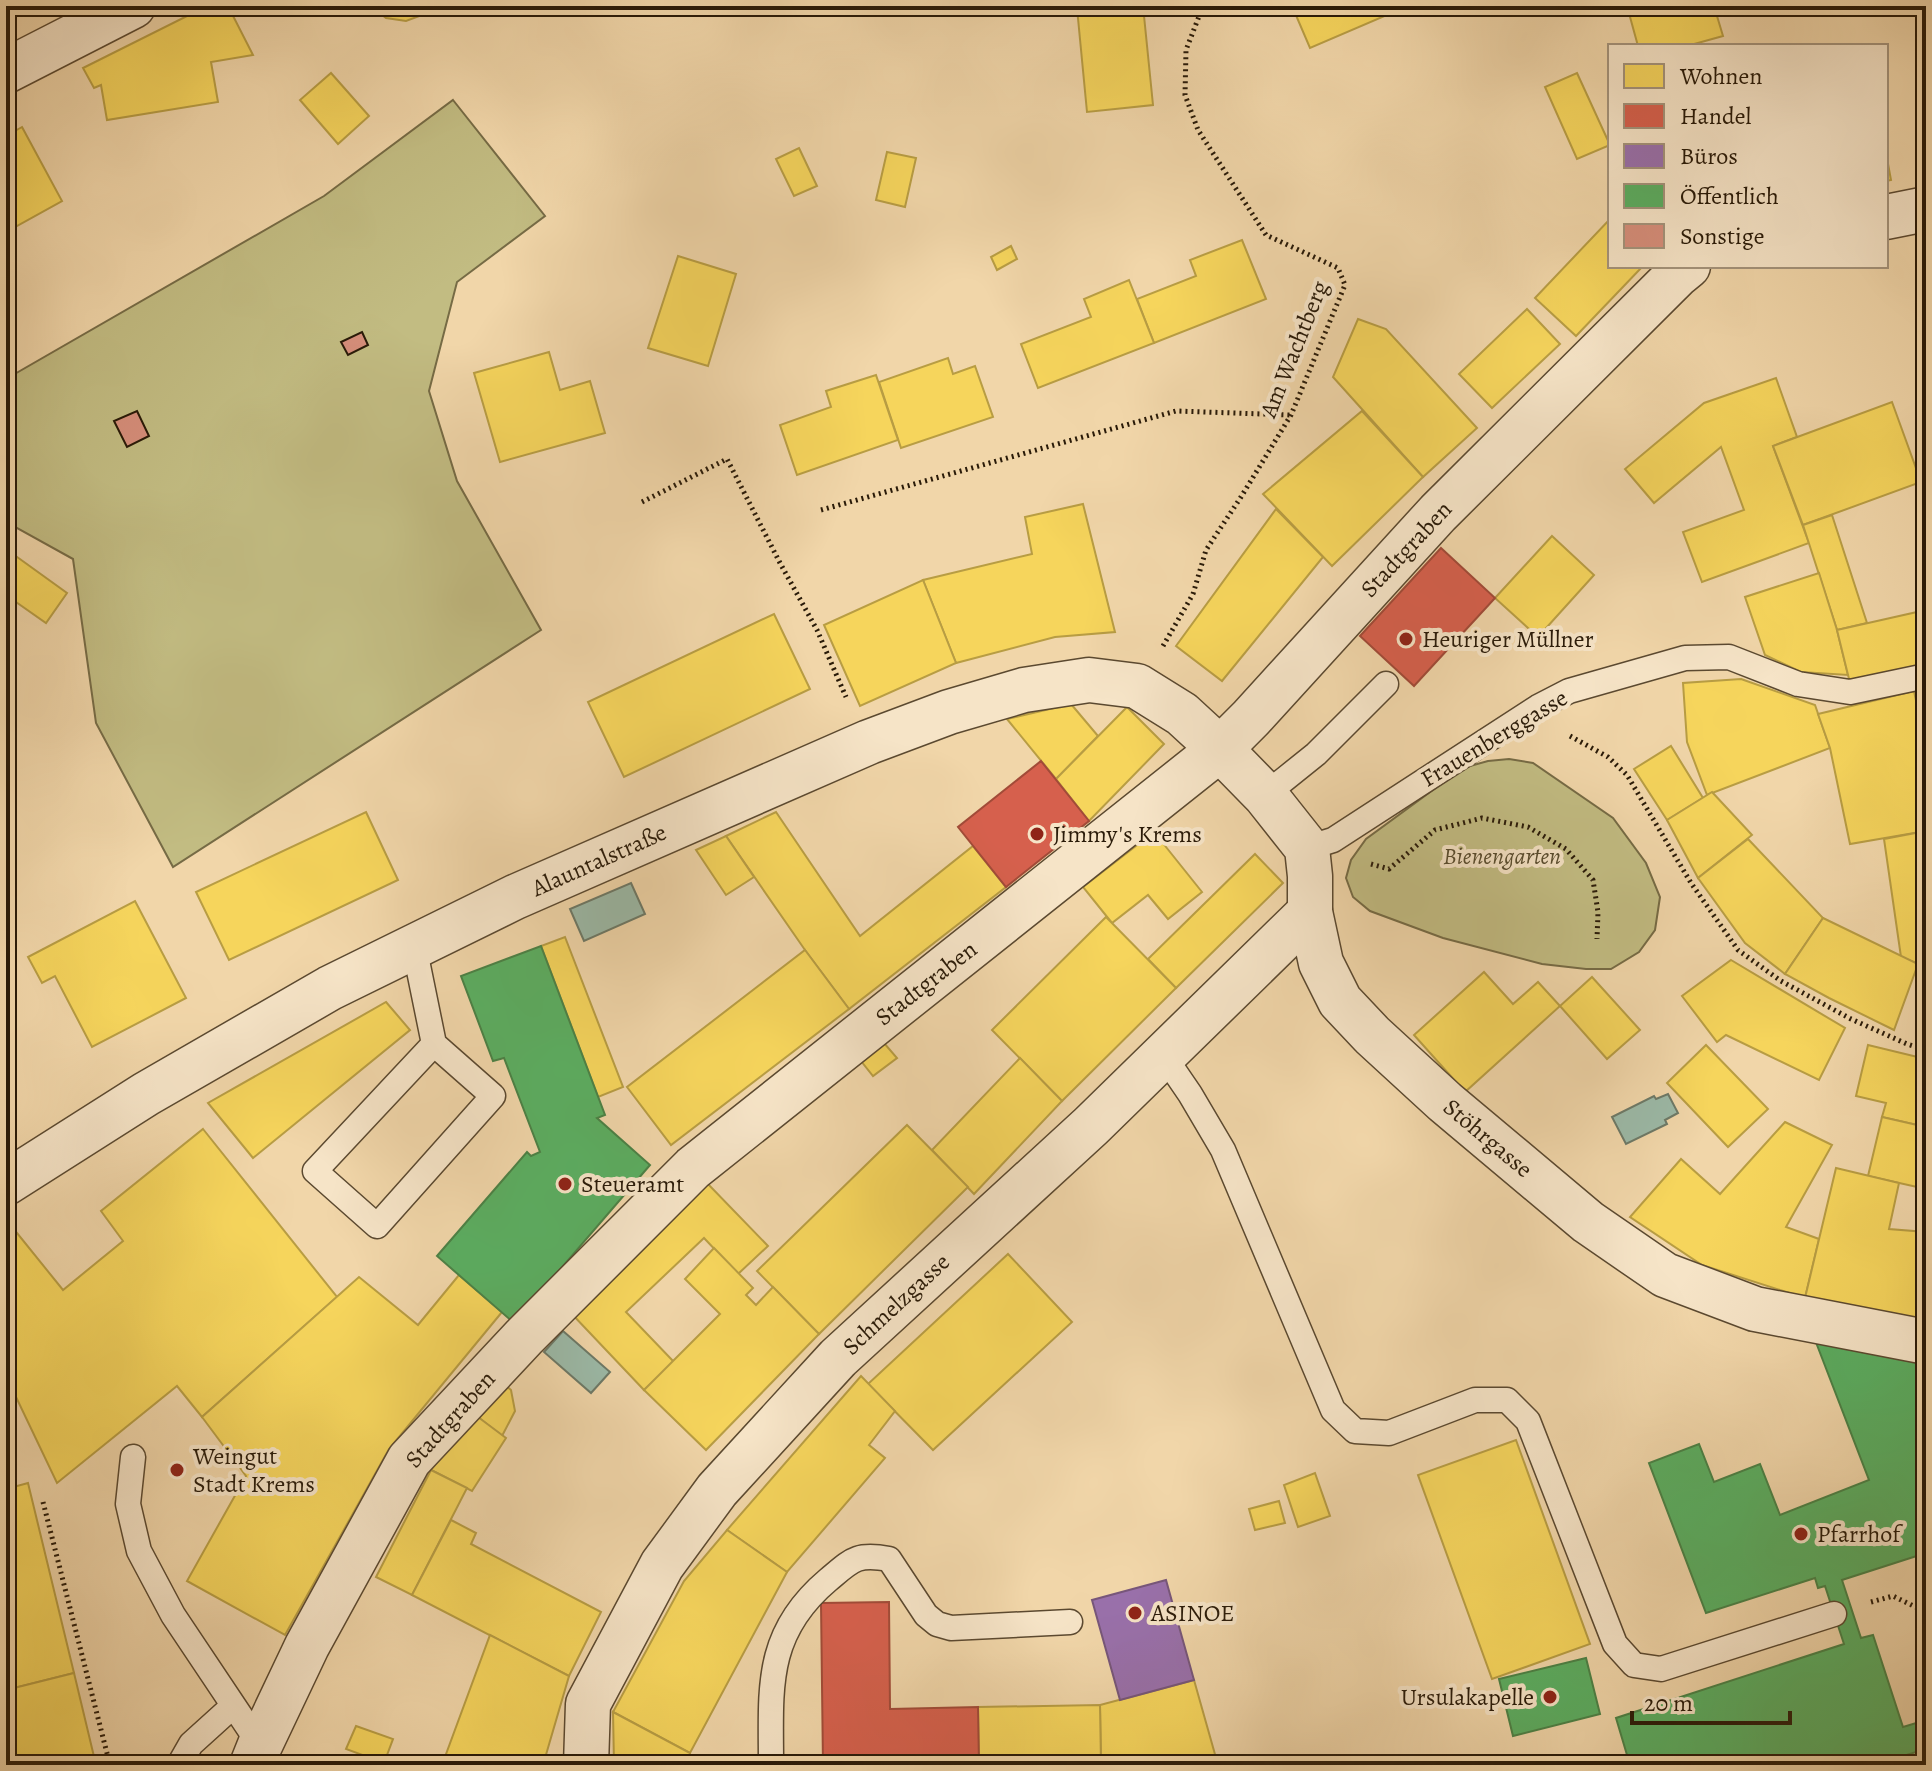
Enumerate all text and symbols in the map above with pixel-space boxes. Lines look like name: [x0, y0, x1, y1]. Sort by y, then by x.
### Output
legend: [1608, 44, 1888, 268]
text: Wohnen: [1679, 60, 1762, 92]
text: Handel: [1680, 100, 1752, 132]
text: Büros: [1680, 140, 1738, 172]
text: Öffentlich: [1680, 180, 1779, 212]
text: Sonstige: [1680, 220, 1764, 252]
street label: Am Wachtberg: [1252, 276, 1336, 423]
street label: Stadtgraben: [1353, 494, 1459, 604]
place label: Heuriger Müllner: [1422, 623, 1594, 655]
marker: Heuriger Müllner: [1397, 630, 1415, 648]
street label: Frauenberggasse: [1415, 682, 1573, 794]
street label: Alauntalstraße: [526, 816, 671, 904]
place label: Jimmy's Krems: [1053, 818, 1202, 850]
marker: Jimmy's Krems: [1028, 825, 1046, 843]
park label: Bienengarten: [1443, 840, 1561, 872]
street label: Stadtgraben: [869, 933, 983, 1033]
street label: Stöhrgasse: [1437, 1091, 1539, 1185]
place label: Steueramt: [581, 1168, 684, 1200]
marker: Steueramt: [556, 1175, 574, 1193]
street label: Schmelzgasse: [835, 1246, 957, 1362]
street label: Stadtgraben: [398, 1363, 502, 1475]
place label: Weingut Stadt Krems: [192, 1440, 315, 1500]
marker: Weingut Stadt Krems: [168, 1461, 186, 1479]
place label: Pfarrhof: [1817, 1518, 1903, 1550]
marker: Pfarrhof: [1792, 1525, 1810, 1543]
place label: ASINOE: [1150, 1597, 1234, 1629]
marker: ASINOE: [1126, 1604, 1144, 1622]
scale bar: [1632, 1675, 1790, 1725]
place label: Ursulakapelle: [1401, 1681, 1534, 1713]
text: 20 m: [1644, 1687, 1693, 1719]
marker: Ursulakapelle: [1541, 1688, 1559, 1706]

